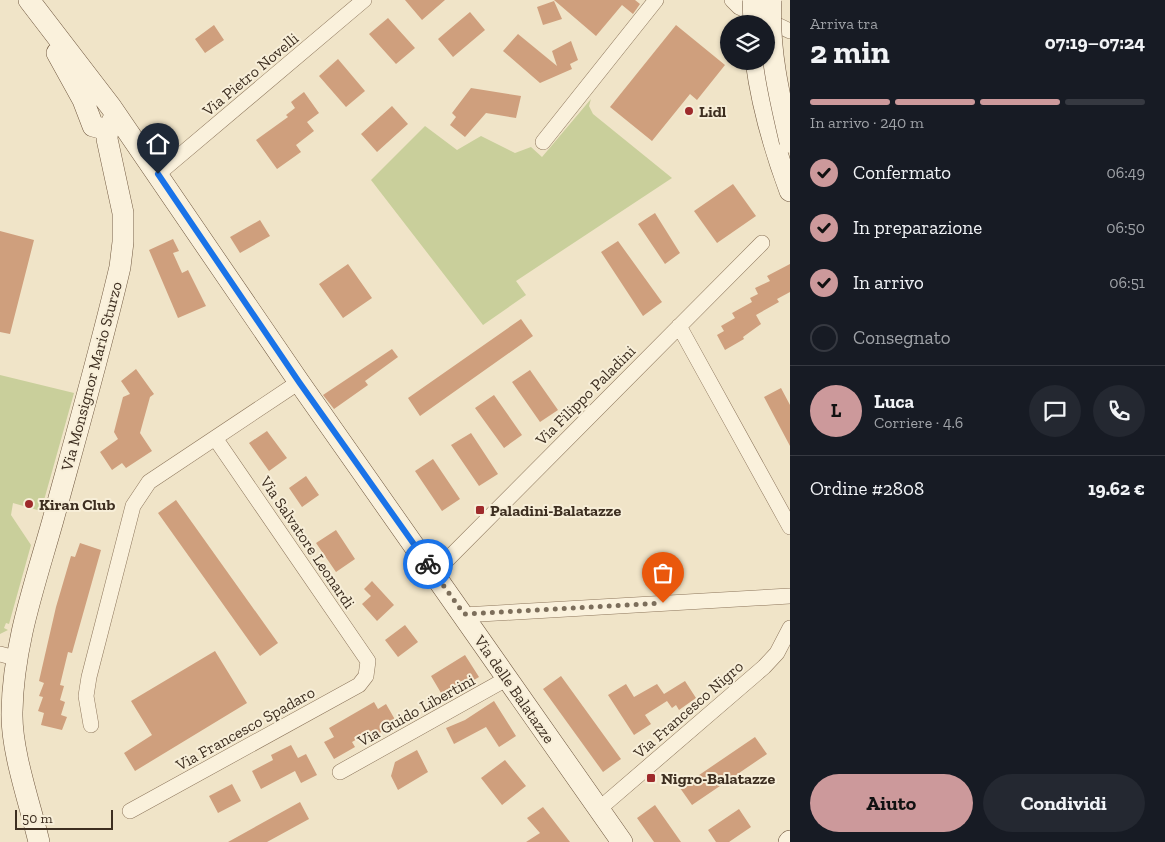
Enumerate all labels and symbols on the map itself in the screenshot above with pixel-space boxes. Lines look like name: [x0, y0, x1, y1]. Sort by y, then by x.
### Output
street label: Via Pietro Novelli: [198, 28, 303, 121]
place label: Lidl: [699, 102, 727, 121]
marker: Lidl: [683, 105, 695, 117]
pin: [137, 123, 179, 174]
street label: Via Monsignor Mario Sturzo: [57, 279, 126, 474]
street label: Via Filippo Paladini: [531, 341, 640, 450]
street label: Via Salvatore Leonardi: [256, 472, 359, 612]
place label: Kiran Club: [39, 495, 115, 514]
marker: Kiran Club: [23, 498, 35, 510]
place label: Paladini-Balatazze: [490, 501, 621, 520]
marker: Paladini-Balatazze: [474, 504, 486, 516]
courier: [403, 539, 453, 589]
pin: [642, 552, 684, 603]
street label: Via delle Balatazze: [470, 631, 559, 747]
street label: Via Francesco Nigro: [629, 657, 747, 763]
street label: Via Guido Libertini: [353, 670, 479, 751]
street label: Via Francesco Spadaro: [172, 682, 318, 775]
place label: Nigro-Balatazze: [661, 769, 775, 788]
marker: Nigro-Balatazze: [645, 772, 657, 784]
scale bar: [15, 807, 112, 830]

